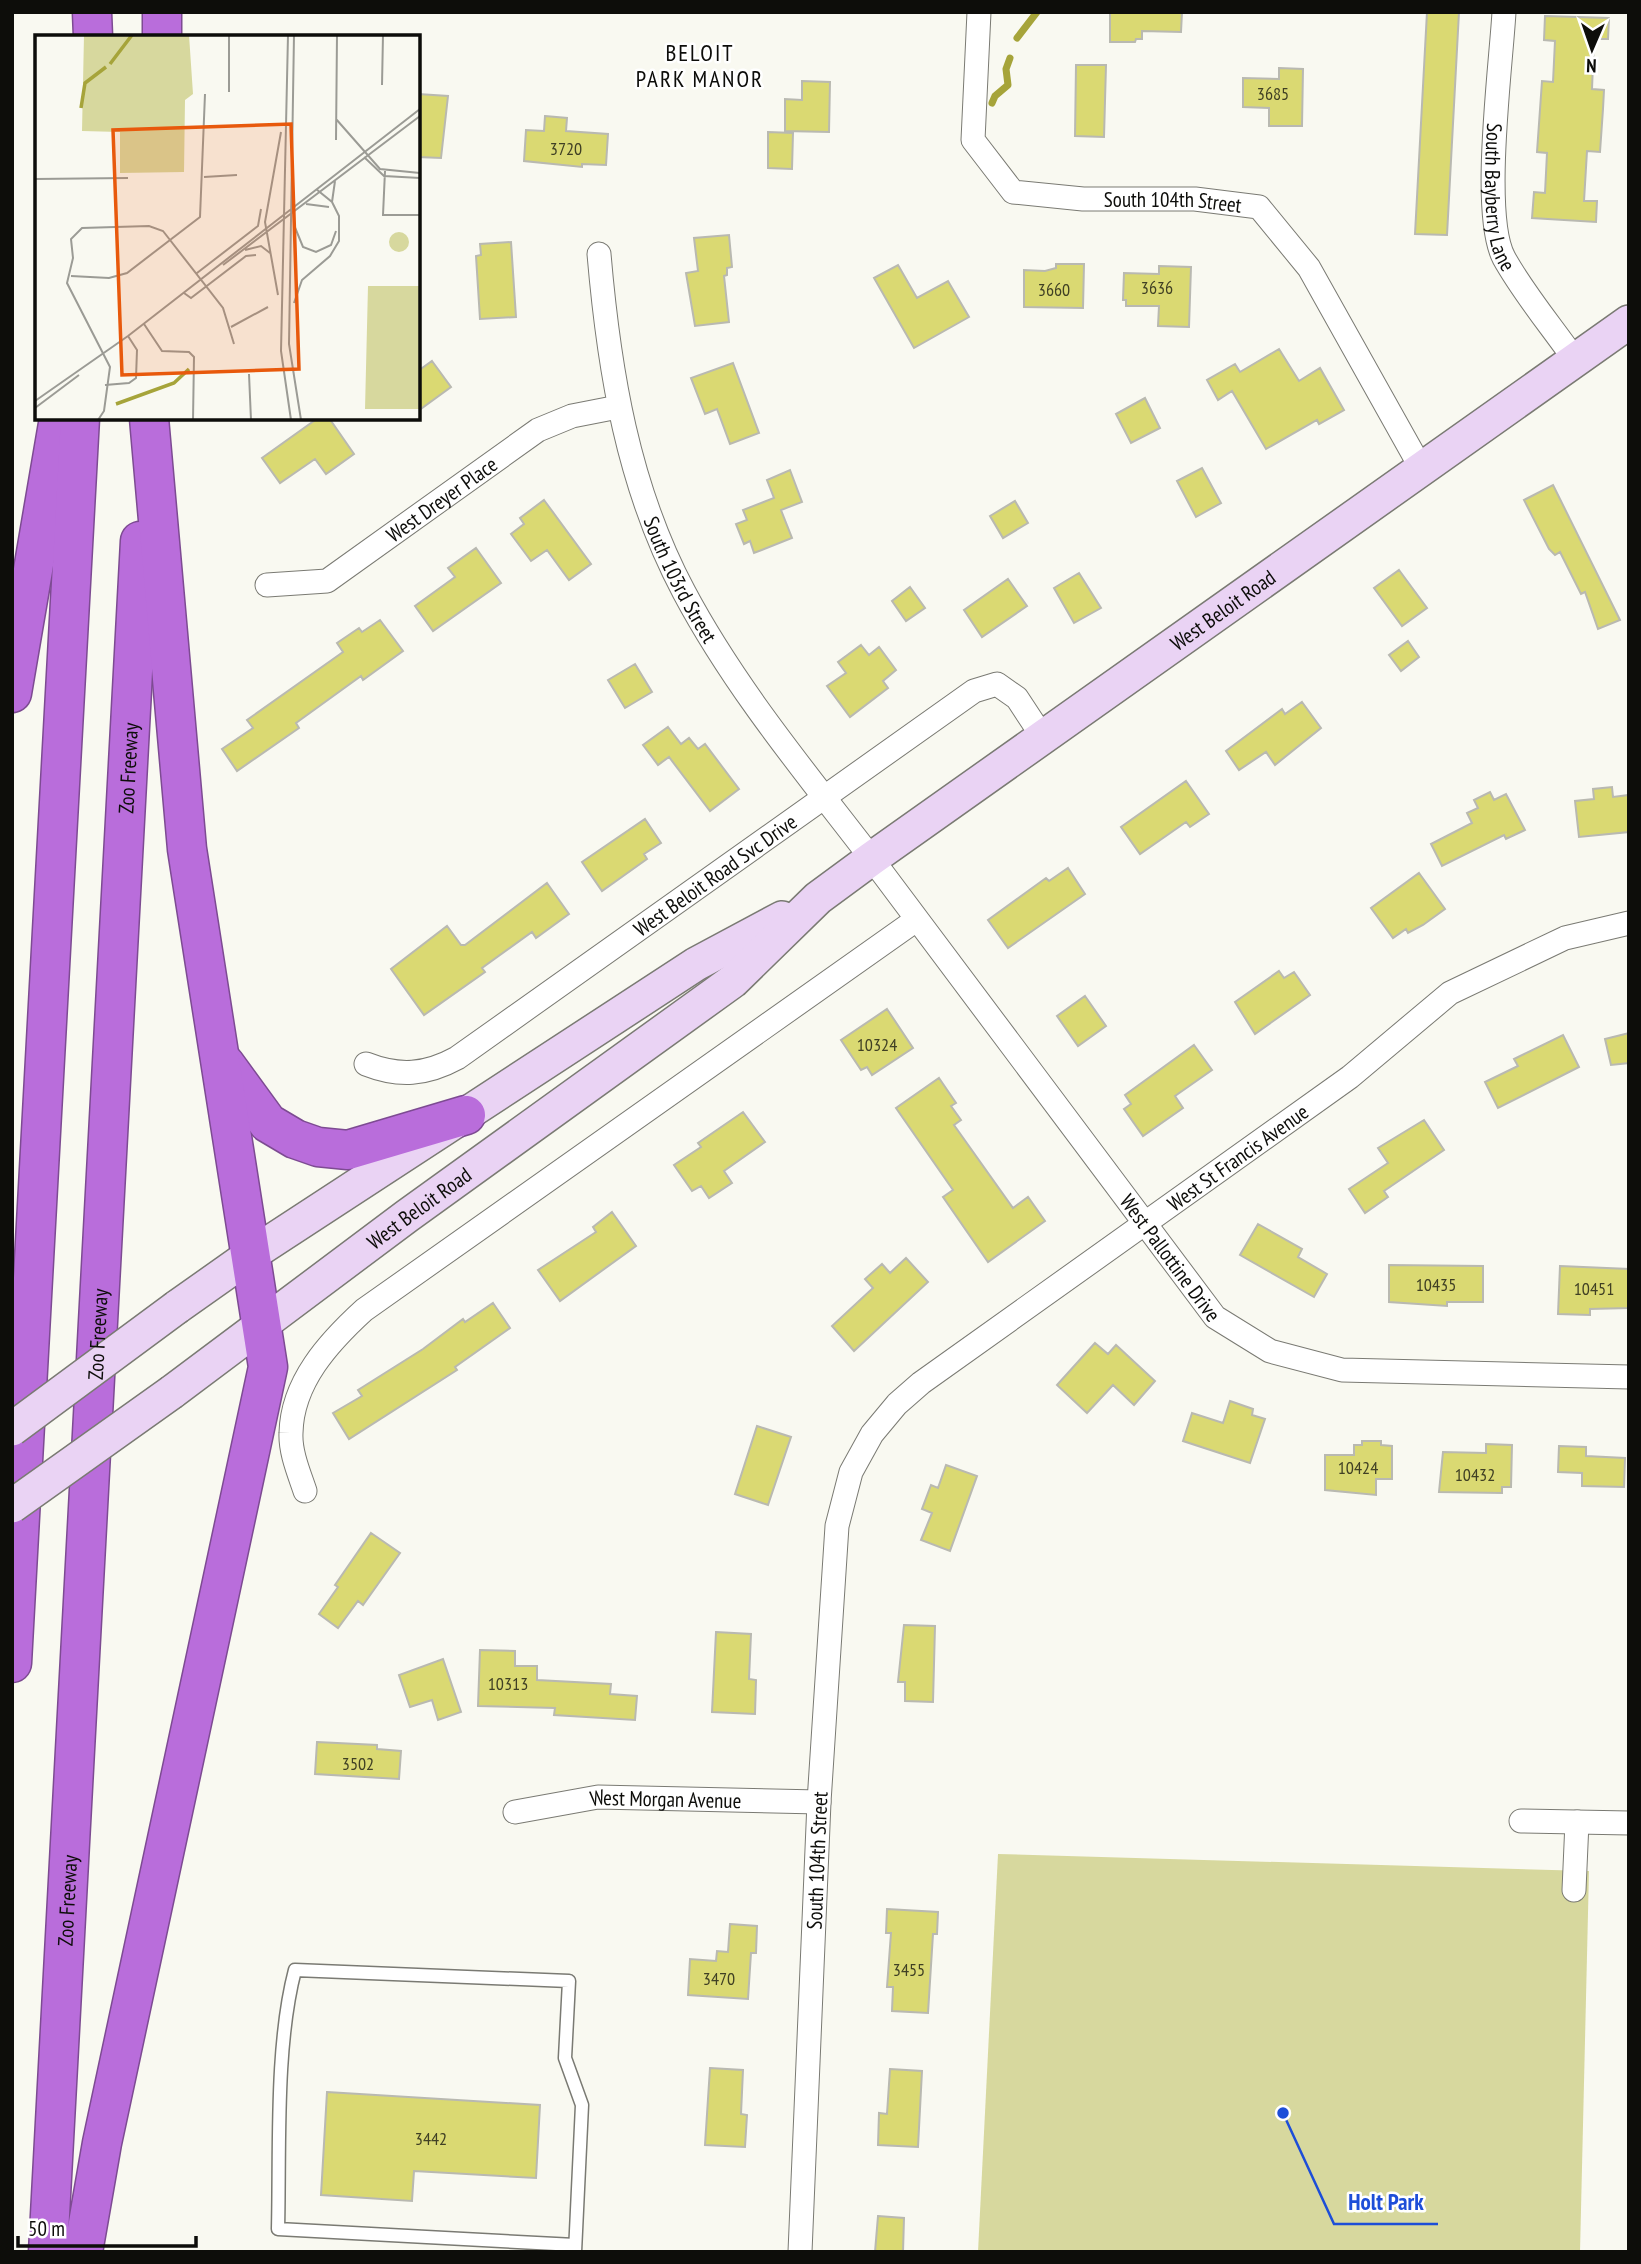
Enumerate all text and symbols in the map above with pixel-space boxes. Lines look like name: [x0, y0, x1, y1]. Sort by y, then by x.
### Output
north arrow: [1557, 14, 1627, 84]
inset map: [35, 35, 420, 420]
district label: BELOIT PARK MANOR: [636, 38, 764, 93]
text: N: [1586, 54, 1597, 78]
house number: 3685: [1257, 82, 1289, 105]
street label: South Bayberry Lane: [1480, 122, 1522, 276]
house number: 3720: [550, 137, 582, 160]
street label: South 104th Street: [1104, 185, 1243, 218]
house number: 3636: [1141, 276, 1173, 299]
house number: 3660: [1038, 278, 1070, 301]
street label: West Dreyer Place: [381, 450, 502, 548]
street label: South 103rd Street: [638, 512, 724, 648]
street label: West Beloit Road: [1165, 563, 1280, 656]
street label: Zoo Freeway: [112, 722, 144, 814]
street label: West Beloit Road Svc Drive: [628, 808, 802, 942]
house number: 10324: [857, 1033, 897, 1056]
street label: West St Francis Avenue: [1162, 1098, 1313, 1217]
street label: West Beloit Road: [361, 1161, 476, 1255]
street label: West Pallottine Drive: [1114, 1188, 1227, 1327]
house number: 10435: [1416, 1273, 1456, 1296]
house number: 10451: [1574, 1277, 1614, 1300]
street label: Zoo Freeway: [81, 1288, 113, 1381]
house number: 10424: [1338, 1456, 1378, 1479]
house number: 10432: [1455, 1463, 1495, 1486]
house number: 10313: [488, 1672, 528, 1695]
house number: 3502: [342, 1752, 374, 1775]
street label: West Morgan Avenue: [588, 1783, 742, 1814]
street label: South 104th Street: [800, 1790, 833, 1930]
street label: Zoo Freeway: [51, 1854, 83, 1947]
house number: 3455: [893, 1958, 925, 1981]
house number: 3470: [703, 1967, 735, 1990]
house number: 3442: [415, 2127, 447, 2150]
callout: Holt Park: [1334, 2180, 1438, 2224]
text: Holt Park: [1348, 2187, 1424, 2216]
scale bar: [18, 2204, 196, 2248]
text: 50 m: [28, 2215, 65, 2242]

